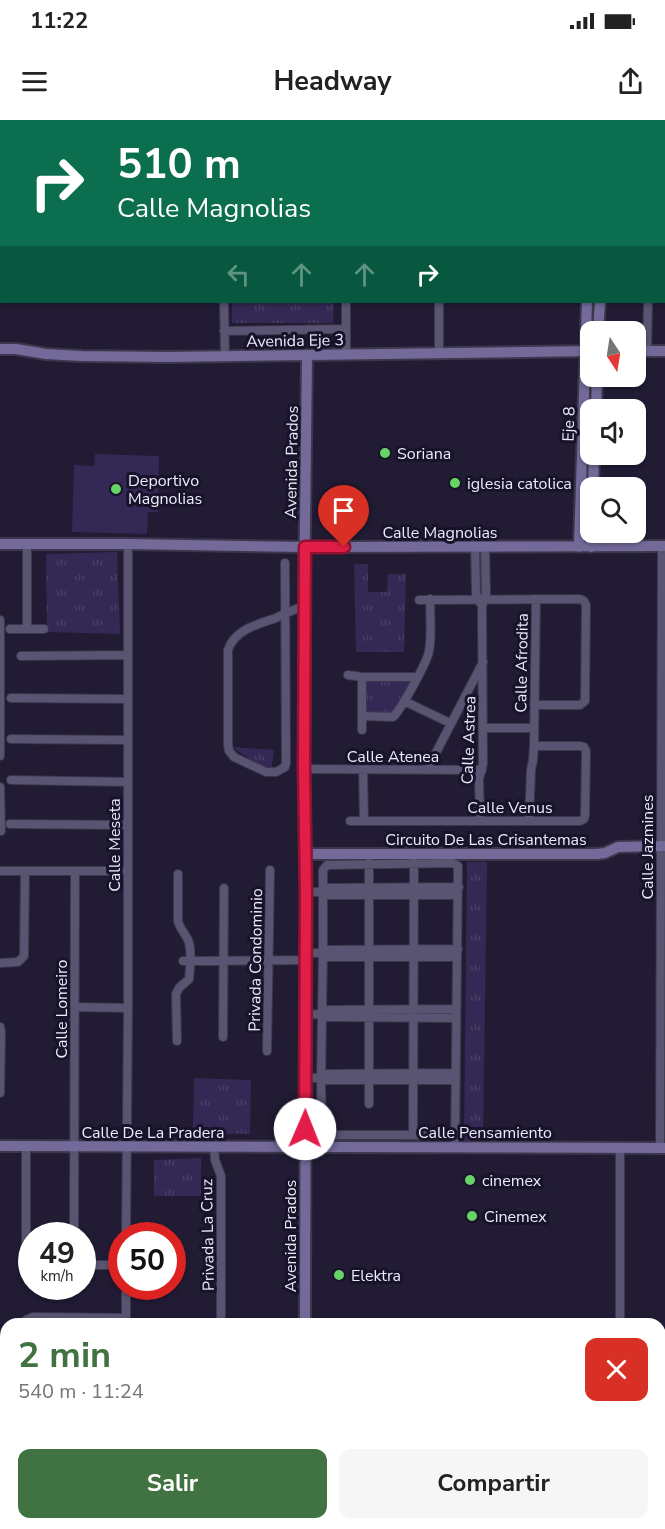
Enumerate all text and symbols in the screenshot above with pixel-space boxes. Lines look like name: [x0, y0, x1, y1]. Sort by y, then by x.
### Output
text: 11:22: [30, 6, 88, 36]
text: Headway: [273, 63, 392, 100]
icon: menu: [18, 65, 51, 98]
icon: share: [614, 65, 647, 98]
text: 510 m: [117, 136, 241, 193]
icon: right: [18, 144, 96, 222]
text: Calle Magnolias: [117, 190, 311, 227]
icon: left: [222, 258, 255, 291]
icon: ahead: [285, 258, 318, 291]
icon: ahead: [348, 258, 381, 291]
icon: right: [411, 258, 444, 291]
north arrow: [580, 321, 646, 387]
map controls: [580, 321, 646, 543]
street label: Avenida Eje 3: [246, 329, 344, 353]
button: sound: [580, 399, 646, 465]
street label: Avenida Prados: [280, 406, 304, 519]
street label: Eje 8: [557, 406, 581, 442]
place label: Soriana: [397, 443, 451, 465]
marker: Soriana: [378, 446, 392, 460]
place label: Deportivo Magnolias: [128, 470, 202, 510]
place label: iglesia catolica: [467, 473, 572, 495]
marker: iglesia catolica: [448, 476, 462, 490]
button: search: [580, 477, 646, 543]
marker: Deportivo Magnolias: [109, 482, 123, 496]
pin: [318, 485, 369, 547]
icon: arrive: [327, 494, 360, 527]
street label: Calle Magnolias: [382, 522, 498, 544]
street label: Calle Afrodita: [510, 613, 534, 713]
street label: Calle Astrea: [456, 695, 482, 785]
street label: Calle Atenea: [347, 746, 439, 768]
street label: Calle Jazmines: [637, 795, 659, 899]
street label: Calle Venus: [467, 797, 553, 819]
street label: Calle Meseta: [104, 798, 126, 892]
street label: Circuito De Las Crisantemas: [385, 829, 587, 851]
street label: Privada Condominio: [244, 888, 268, 1032]
street label: Calle Lomeiro: [51, 959, 73, 1058]
position arrow: [273, 1097, 337, 1161]
street label: Calle De La Pradera: [82, 1122, 224, 1144]
street label: Calle Pensamiento: [418, 1122, 552, 1144]
place label: cinemex: [482, 1170, 542, 1192]
marker: cinemex: [463, 1173, 477, 1187]
street label: Privada La Cruz: [196, 1179, 220, 1291]
street label: Avenida Prados: [280, 1180, 302, 1292]
place label: Cinemex: [484, 1206, 547, 1228]
marker: Cinemex: [465, 1209, 479, 1223]
speed limit sign: 50: [108, 1222, 186, 1300]
text: 49: [39, 1233, 75, 1274]
place label: Elektra: [351, 1265, 401, 1287]
text: km/h: [40, 1266, 74, 1286]
marker: Elektra: [332, 1268, 346, 1282]
text: 2 min: [18, 1331, 111, 1380]
button: close: [585, 1338, 648, 1401]
text: 540 m · 11:24: [18, 1378, 144, 1405]
button: Salir: [18, 1449, 327, 1518]
button: Compartir: [339, 1449, 648, 1518]

